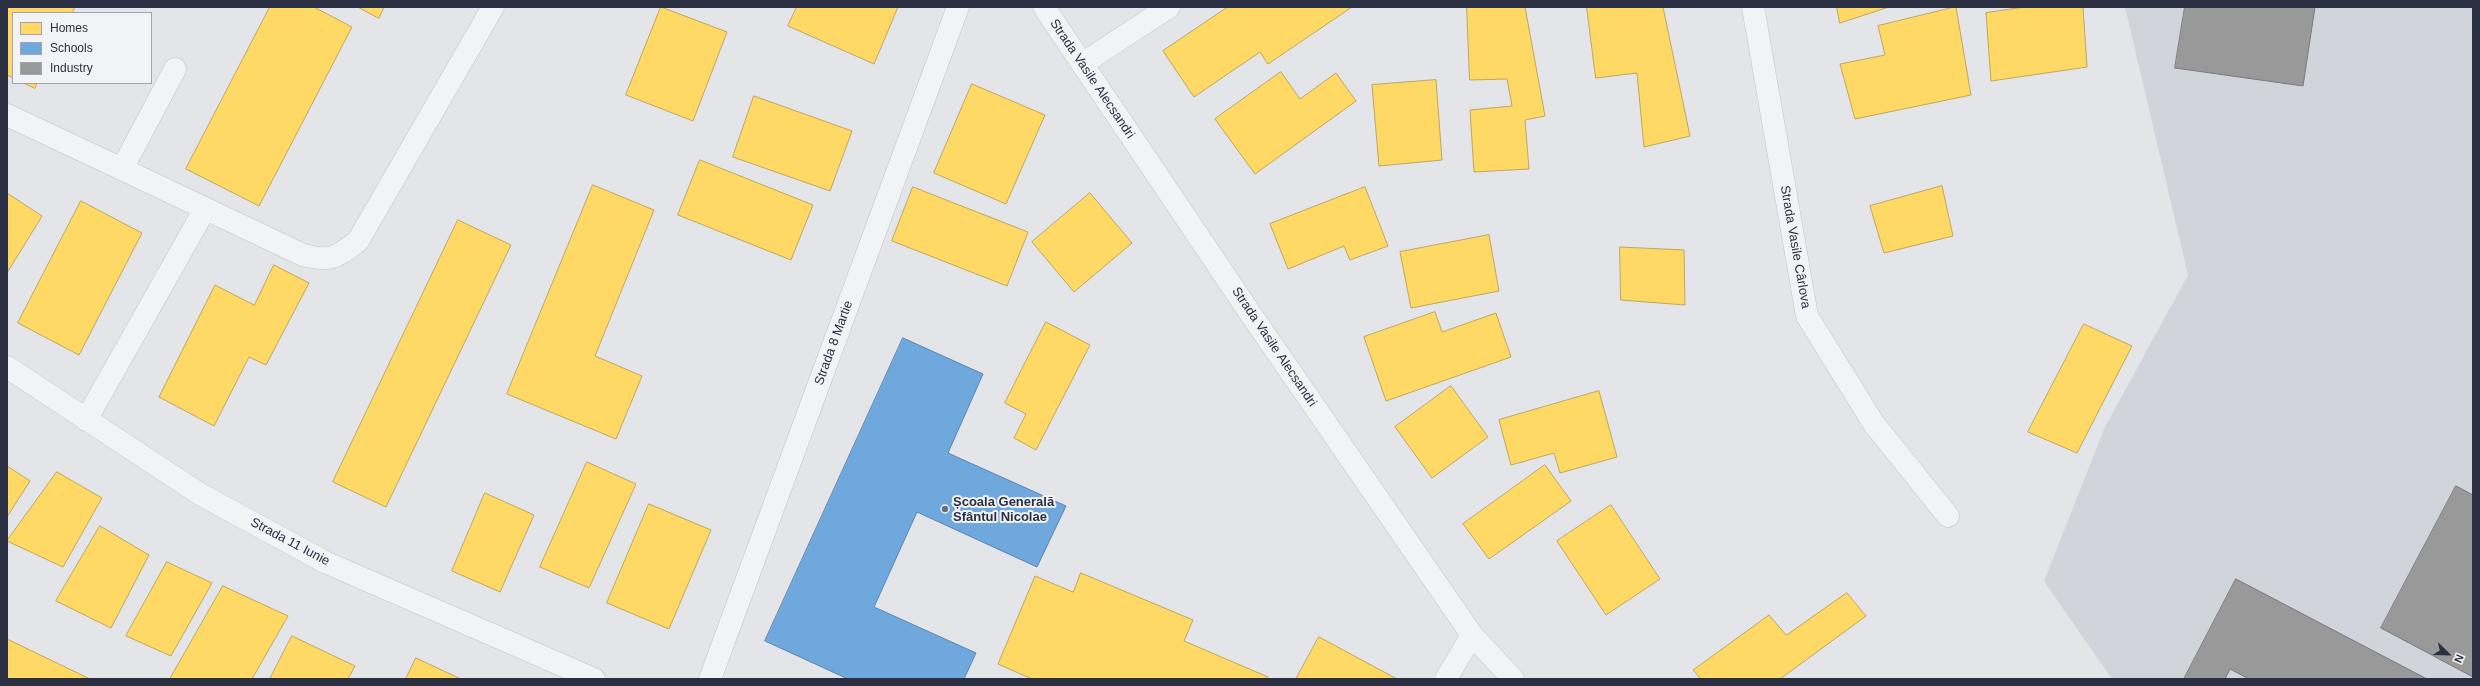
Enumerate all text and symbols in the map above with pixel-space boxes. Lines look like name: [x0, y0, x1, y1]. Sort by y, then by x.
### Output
legend: [12, 12, 152, 84]
street label: Strada Vasile Alecsandri: [1046, 16, 1138, 142]
text: Homes: [50, 21, 88, 35]
text: Schools: [50, 41, 93, 55]
text: Industry: [50, 61, 93, 75]
street label: Strada Vasile Cârlova: [1776, 184, 1814, 310]
street label: Strada Vasile Alecsandri: [1228, 284, 1320, 410]
street label: Strada 8 Martie: [811, 299, 857, 387]
place label: Școala Generală Sfântul Nicolae: [953, 494, 1054, 525]
marker: Școala Generală Sfântul Nicolae: [940, 504, 950, 514]
street label: Strada 11 Iunie: [248, 515, 332, 569]
north arrow: [2428, 634, 2468, 674]
text: N: [2452, 653, 2466, 665]

